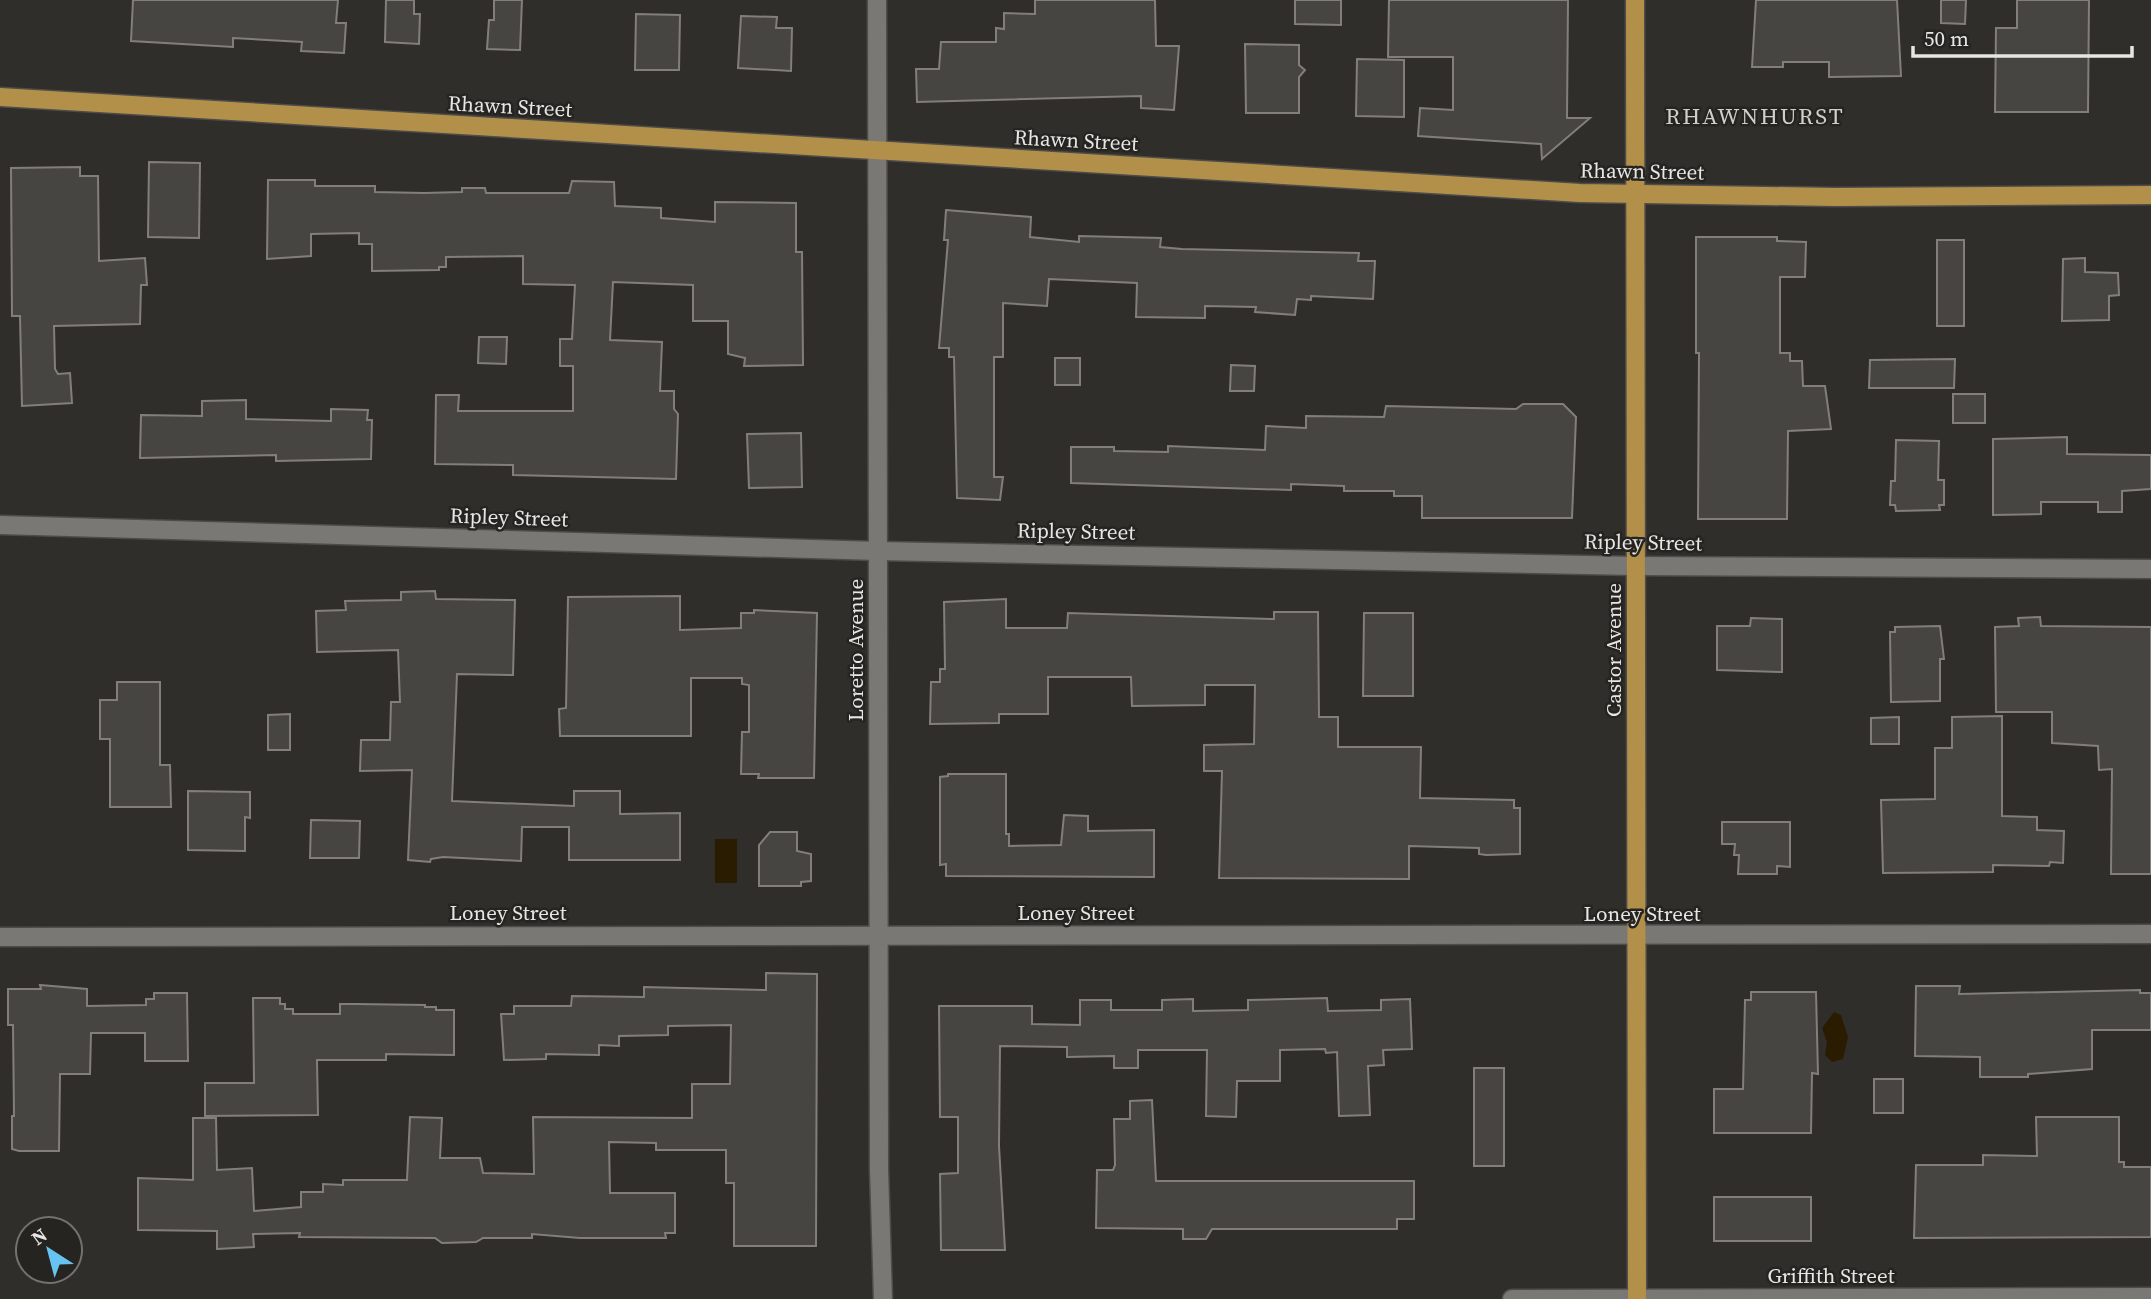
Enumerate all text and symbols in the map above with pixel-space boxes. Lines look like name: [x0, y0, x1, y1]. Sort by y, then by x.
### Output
scale bar: [1913, 14, 2132, 58]
text: 50 m: [1924, 24, 1969, 53]
street label: Rhawn Street: [447, 88, 573, 124]
district label: RHAWNHURST: [1665, 100, 1845, 132]
street label: Rhawn Street: [1013, 122, 1139, 158]
street label: Rhawn Street: [1579, 155, 1705, 187]
street label: Ripley Street: [449, 500, 569, 534]
street label: Ripley Street: [1017, 515, 1136, 547]
street label: Ripley Street: [1584, 526, 1703, 558]
street label: Loretto Avenue: [841, 579, 870, 721]
street label: Castor Avenue: [1599, 583, 1628, 717]
street label: Loney Street: [449, 898, 567, 927]
street label: Loney Street: [1017, 898, 1135, 927]
street label: Loney Street: [1583, 899, 1701, 928]
north arrow: [14, 1215, 84, 1285]
text: N: [26, 1222, 52, 1251]
street label: Griffith Street: [1767, 1261, 1895, 1290]

